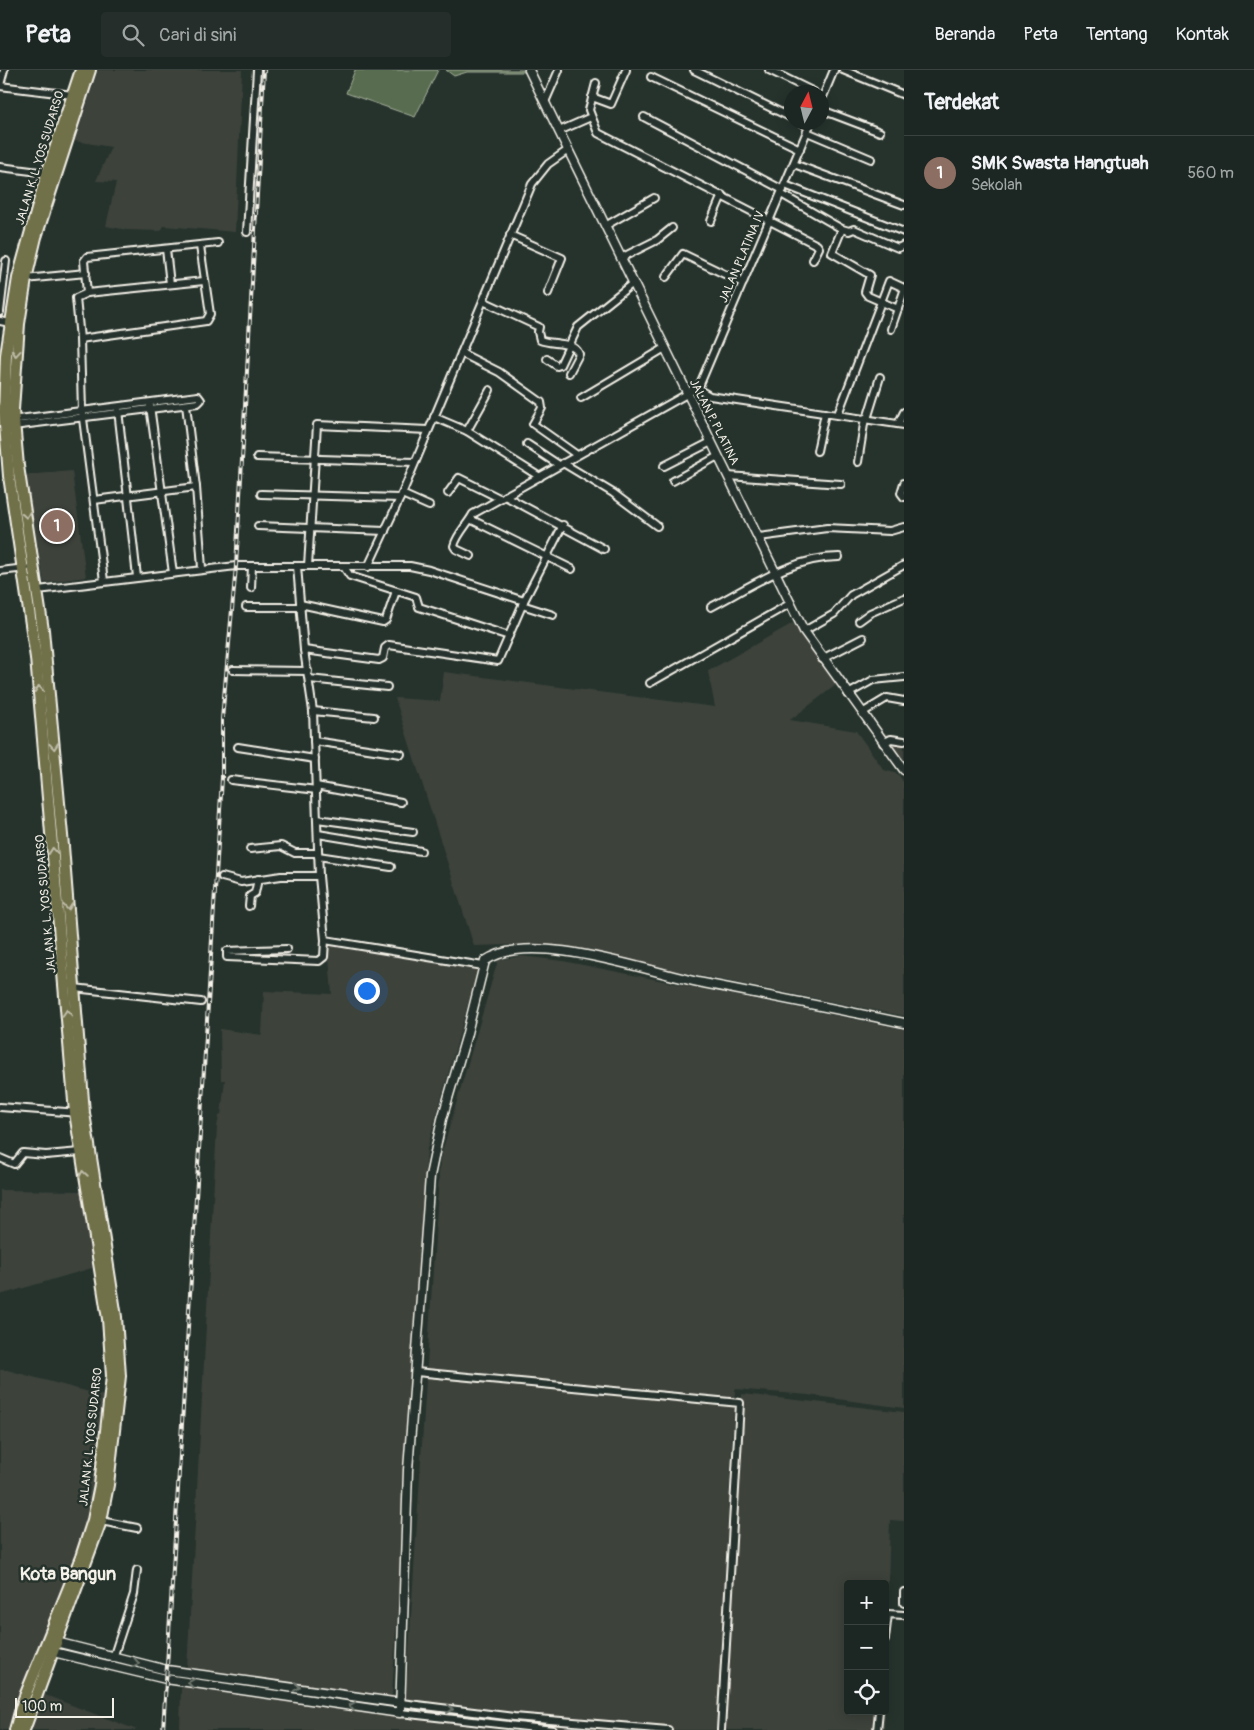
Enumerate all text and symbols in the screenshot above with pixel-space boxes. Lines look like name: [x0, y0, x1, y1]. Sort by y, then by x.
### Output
search box: [101, 12, 451, 57]
text: Peta: [25, 20, 71, 49]
icon: search: [119, 21, 147, 49]
text: Cari di sini: [159, 23, 236, 47]
text: Beranda: [935, 23, 995, 46]
text: Peta: [1023, 23, 1058, 46]
text: Tentang: [1086, 23, 1148, 46]
text: Kontak: [1176, 23, 1229, 46]
north arrow: [784, 85, 829, 130]
street label: JALAN K. L. YOS SUDARSO: [12, 89, 68, 227]
text: Terdekat: [924, 89, 999, 116]
text: SMK Swasta Hangtuah: [971, 151, 1149, 175]
text: 1: [937, 163, 943, 183]
text: 560 m: [1187, 163, 1234, 183]
text: Sekolah: [971, 175, 1022, 195]
street label: JALAN PLATINA IV: [716, 209, 768, 305]
one-way arrow: [11, 350, 22, 358]
street label: JALAN P. PLATINA: [686, 376, 742, 468]
pin: 1: [41, 507, 73, 545]
one-way arrow: [20, 511, 30, 519]
one-way arrow: [34, 685, 45, 693]
one-way arrow: [48, 742, 59, 750]
street label: JALAN K. L. YOS SUDARSO: [32, 834, 60, 974]
one-way arrow: [48, 846, 59, 854]
one-way arrow: [63, 904, 74, 912]
your location: [354, 978, 380, 1004]
one-way arrow: [62, 1008, 73, 1016]
one-way arrow: [79, 1170, 89, 1179]
street label: JALAN K. L. YOS SUDARSO: [76, 1367, 106, 1507]
district label: Kota Bangun: [20, 1563, 116, 1586]
map controls: [844, 1580, 889, 1715]
button: +: [844, 1580, 889, 1625]
button: −: [844, 1625, 889, 1670]
one-way arrow: [131, 1657, 140, 1668]
button: locate: [844, 1670, 889, 1715]
one-way arrow: [187, 1678, 195, 1689]
one-way arrow: [292, 1681, 301, 1691]
scale bar: [15, 1695, 114, 1718]
text: 100 m: [22, 1698, 62, 1715]
one-way arrow: [348, 1701, 356, 1711]
one-way arrow: [446, 1703, 454, 1714]

